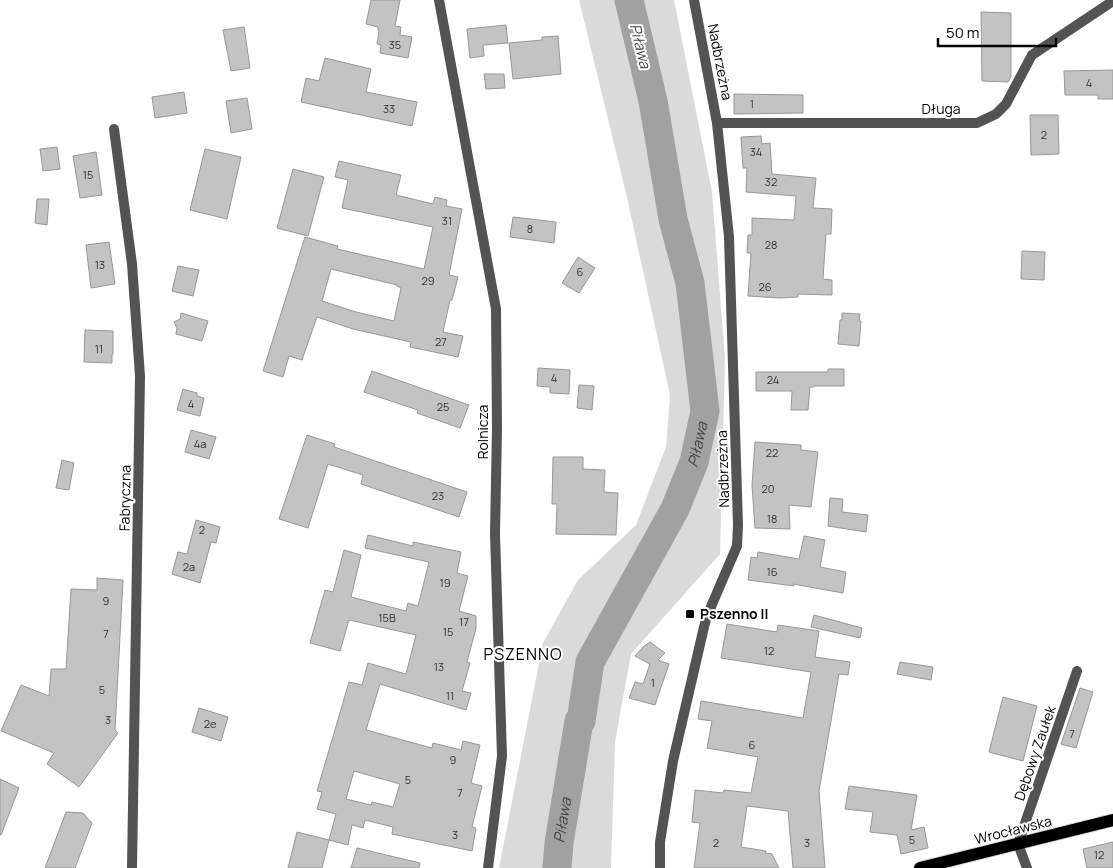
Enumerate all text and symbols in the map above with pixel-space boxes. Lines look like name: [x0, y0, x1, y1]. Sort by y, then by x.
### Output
scale bar: [938, 15, 1056, 47]
water label: Piława: [625, 21, 656, 71]
street label: Nadbrzeżna: [704, 22, 737, 102]
text: 50 m: [946, 22, 980, 43]
house number: 35: [389, 37, 401, 52]
house number: 4: [1086, 75, 1092, 90]
house number: 1: [750, 96, 754, 111]
street label: Długa: [921, 99, 961, 118]
house number: 33: [383, 101, 395, 116]
house number: 2: [1041, 127, 1047, 142]
house number: 34: [750, 144, 762, 159]
house number: 15: [83, 167, 93, 182]
house number: 32: [765, 174, 777, 189]
house number: 31: [442, 213, 452, 228]
house number: 8: [527, 221, 533, 236]
house number: 28: [765, 237, 777, 252]
house number: 13: [95, 257, 105, 272]
house number: 6: [577, 264, 584, 279]
house number: 29: [421, 273, 435, 288]
house number: 26: [758, 279, 772, 294]
house number: 27: [435, 334, 447, 349]
house number: 11: [95, 341, 103, 356]
house number: 4: [551, 370, 557, 385]
house number: 24: [767, 372, 779, 387]
house number: 4: [188, 396, 194, 411]
house number: 25: [437, 399, 449, 414]
street label: Rolnicza: [473, 405, 492, 459]
water label: Piława: [682, 419, 712, 470]
street label: Nadbrzeżna: [712, 430, 733, 508]
house number: 4a: [194, 436, 206, 451]
house number: 22: [766, 445, 778, 460]
street label: Fabryczna: [114, 465, 135, 531]
house number: 20: [762, 481, 774, 496]
house number: 23: [432, 488, 444, 503]
house number: 18: [767, 511, 777, 526]
house number: 2: [199, 522, 205, 537]
house number: 2a: [183, 559, 195, 574]
house number: 16: [766, 564, 778, 579]
house number: 19: [439, 575, 451, 590]
house number: 9: [103, 593, 110, 608]
place label: Pszenno II: [700, 604, 768, 623]
marker: Pszenno II: [684, 608, 696, 620]
house number: 15B: [378, 610, 396, 625]
house number: 17: [459, 614, 469, 629]
house number: 15: [443, 624, 453, 639]
house number: 7: [103, 626, 109, 641]
district label: PSZENNO: [484, 643, 562, 665]
house number: 12: [764, 643, 774, 658]
house number: 13: [434, 659, 444, 674]
house number: 1: [651, 675, 655, 690]
house number: 5: [99, 682, 105, 697]
house number: 11: [446, 688, 454, 703]
street label: Dębowy Zaułek: [1009, 702, 1060, 803]
house number: 3: [105, 712, 111, 727]
house number: 2e: [204, 716, 217, 731]
house number: 7: [1069, 726, 1075, 741]
house number: 6: [749, 737, 756, 752]
house number: 9: [450, 752, 457, 767]
house number: 5: [405, 772, 411, 787]
house number: 7: [457, 785, 463, 800]
water label: Piława: [548, 796, 576, 844]
street label: Wrocławska: [972, 811, 1053, 848]
house number: 3: [452, 827, 458, 842]
house number: 5: [909, 832, 915, 847]
house number: 2: [713, 835, 719, 850]
house number: 3: [804, 835, 810, 850]
house number: 12: [1094, 847, 1104, 862]

